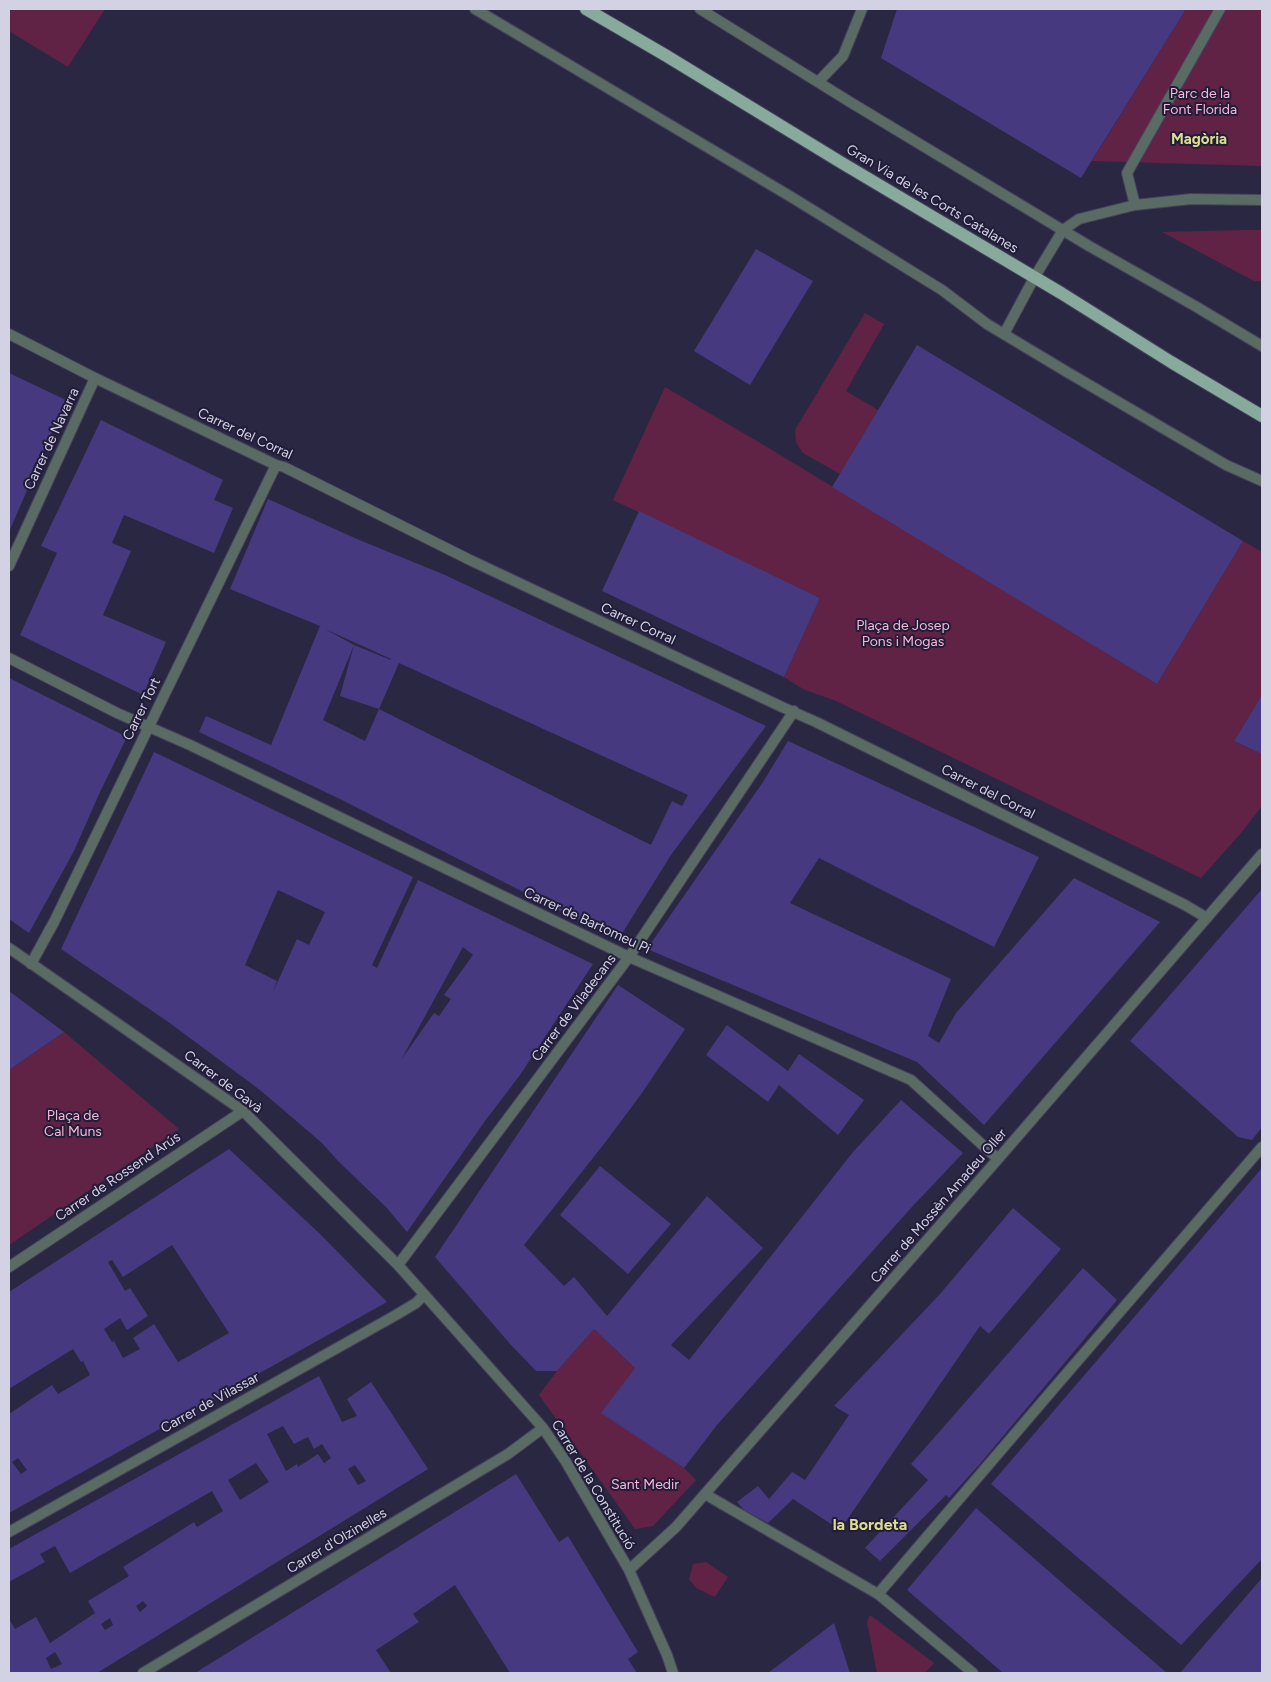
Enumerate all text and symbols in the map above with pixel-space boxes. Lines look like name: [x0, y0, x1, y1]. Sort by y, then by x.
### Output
park label: Parc de la Font Florida: [1163, 86, 1237, 118]
district label: Magòria: [1171, 131, 1227, 149]
street label: Gran Via de les Corts Catalanes: [843, 141, 1021, 257]
street label: Carrer de Navarra: [21, 385, 83, 493]
street label: Carrer del Corral: [195, 405, 295, 463]
street label: Carrer Corral: [598, 599, 678, 649]
park label: Plaça de Josep Pons i Mogas: [856, 618, 950, 650]
street label: Carrer Tort: [120, 675, 164, 743]
street label: Carrer del Corral: [938, 761, 1038, 823]
street label: Carrer de Bartomeu Pi: [521, 884, 653, 958]
street label: Carrer de Viladecans: [528, 951, 620, 1065]
street label: Carrer de Gavà: [181, 1047, 265, 1117]
park label: Plaça de Cal Muns: [44, 1108, 102, 1140]
street label: Carrer de Mossèn Amadeu Oller: [867, 1125, 1011, 1287]
street label: Carrer de Rossend Arús: [52, 1129, 184, 1225]
street label: Carrer de Vilassar: [158, 1369, 262, 1437]
street label: Carrer de la Constitució: [548, 1417, 638, 1553]
park label: Sant Medir: [611, 1477, 679, 1493]
street label: Carrer d'Olzinelles: [284, 1505, 390, 1577]
district label: la Bordeta: [833, 1515, 907, 1535]

